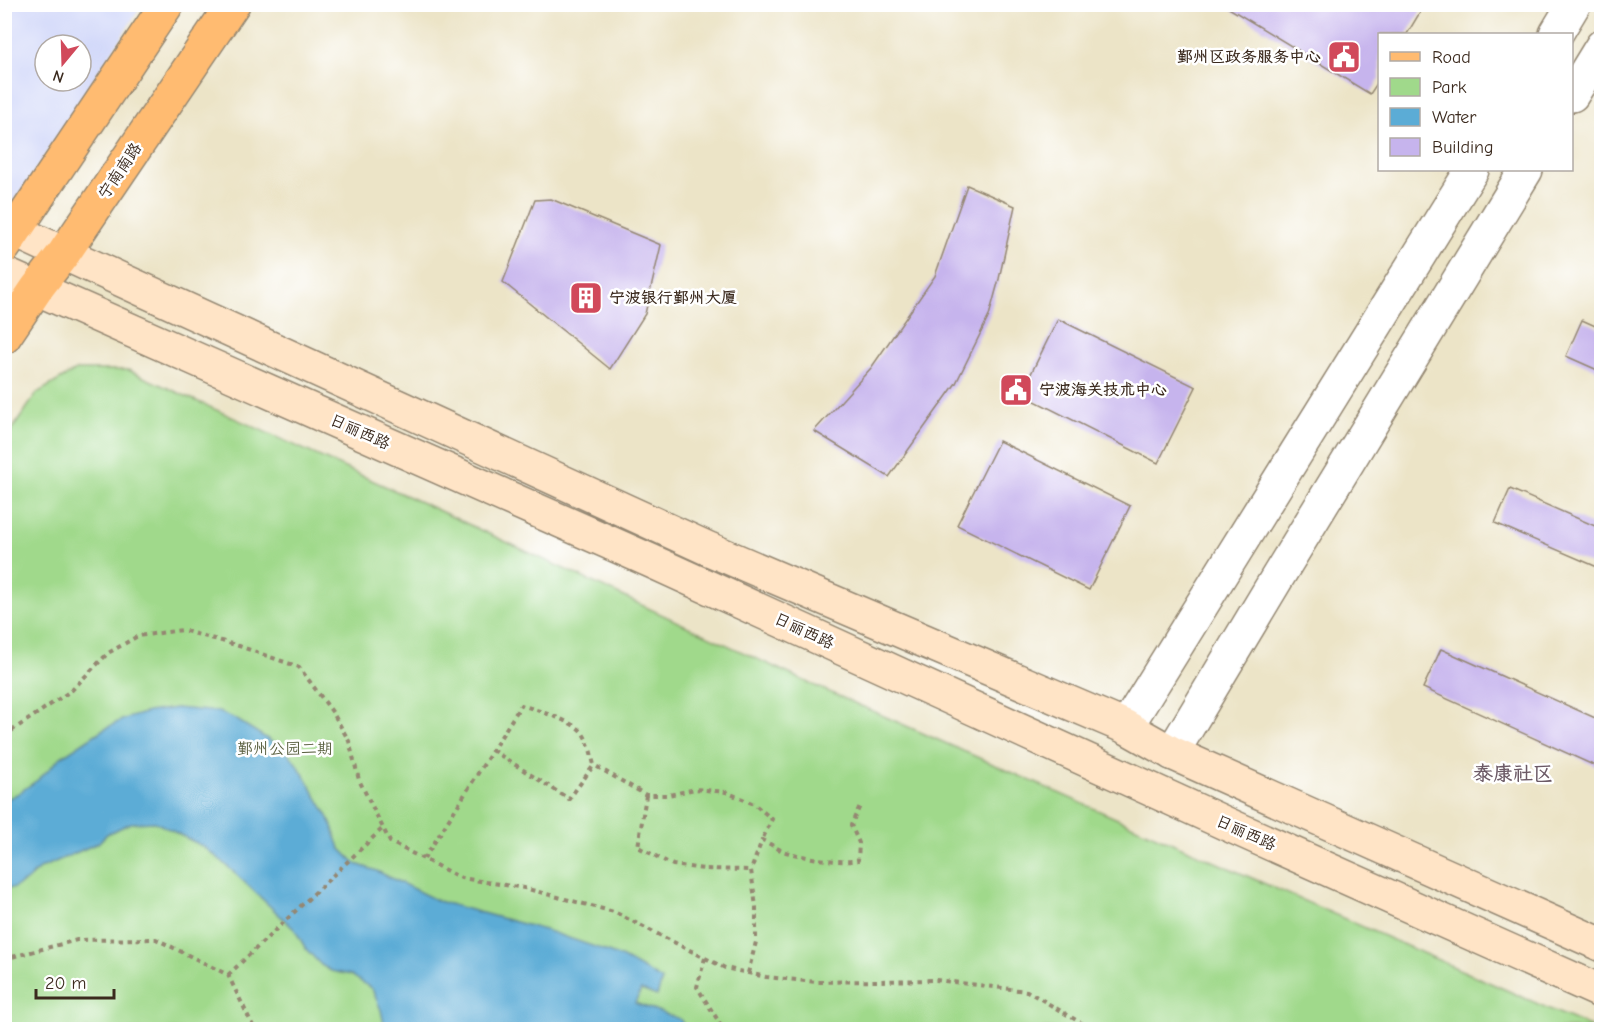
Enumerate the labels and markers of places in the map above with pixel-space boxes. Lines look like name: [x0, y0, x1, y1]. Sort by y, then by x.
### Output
public building icon: 鄞州区政务服务中心: [1326, 39, 1362, 75]
place label: 鄞州区政务服务中心: [1177, 48, 1321, 66]
building icon: 宁波银行鄞州大厦: [568, 280, 604, 316]
place label: 宁波银行鄞州大厦: [609, 289, 737, 307]
public building icon: 宁波海关技术中心: [998, 372, 1034, 408]
place label: 宁波海关技术中心: [1039, 381, 1167, 399]

